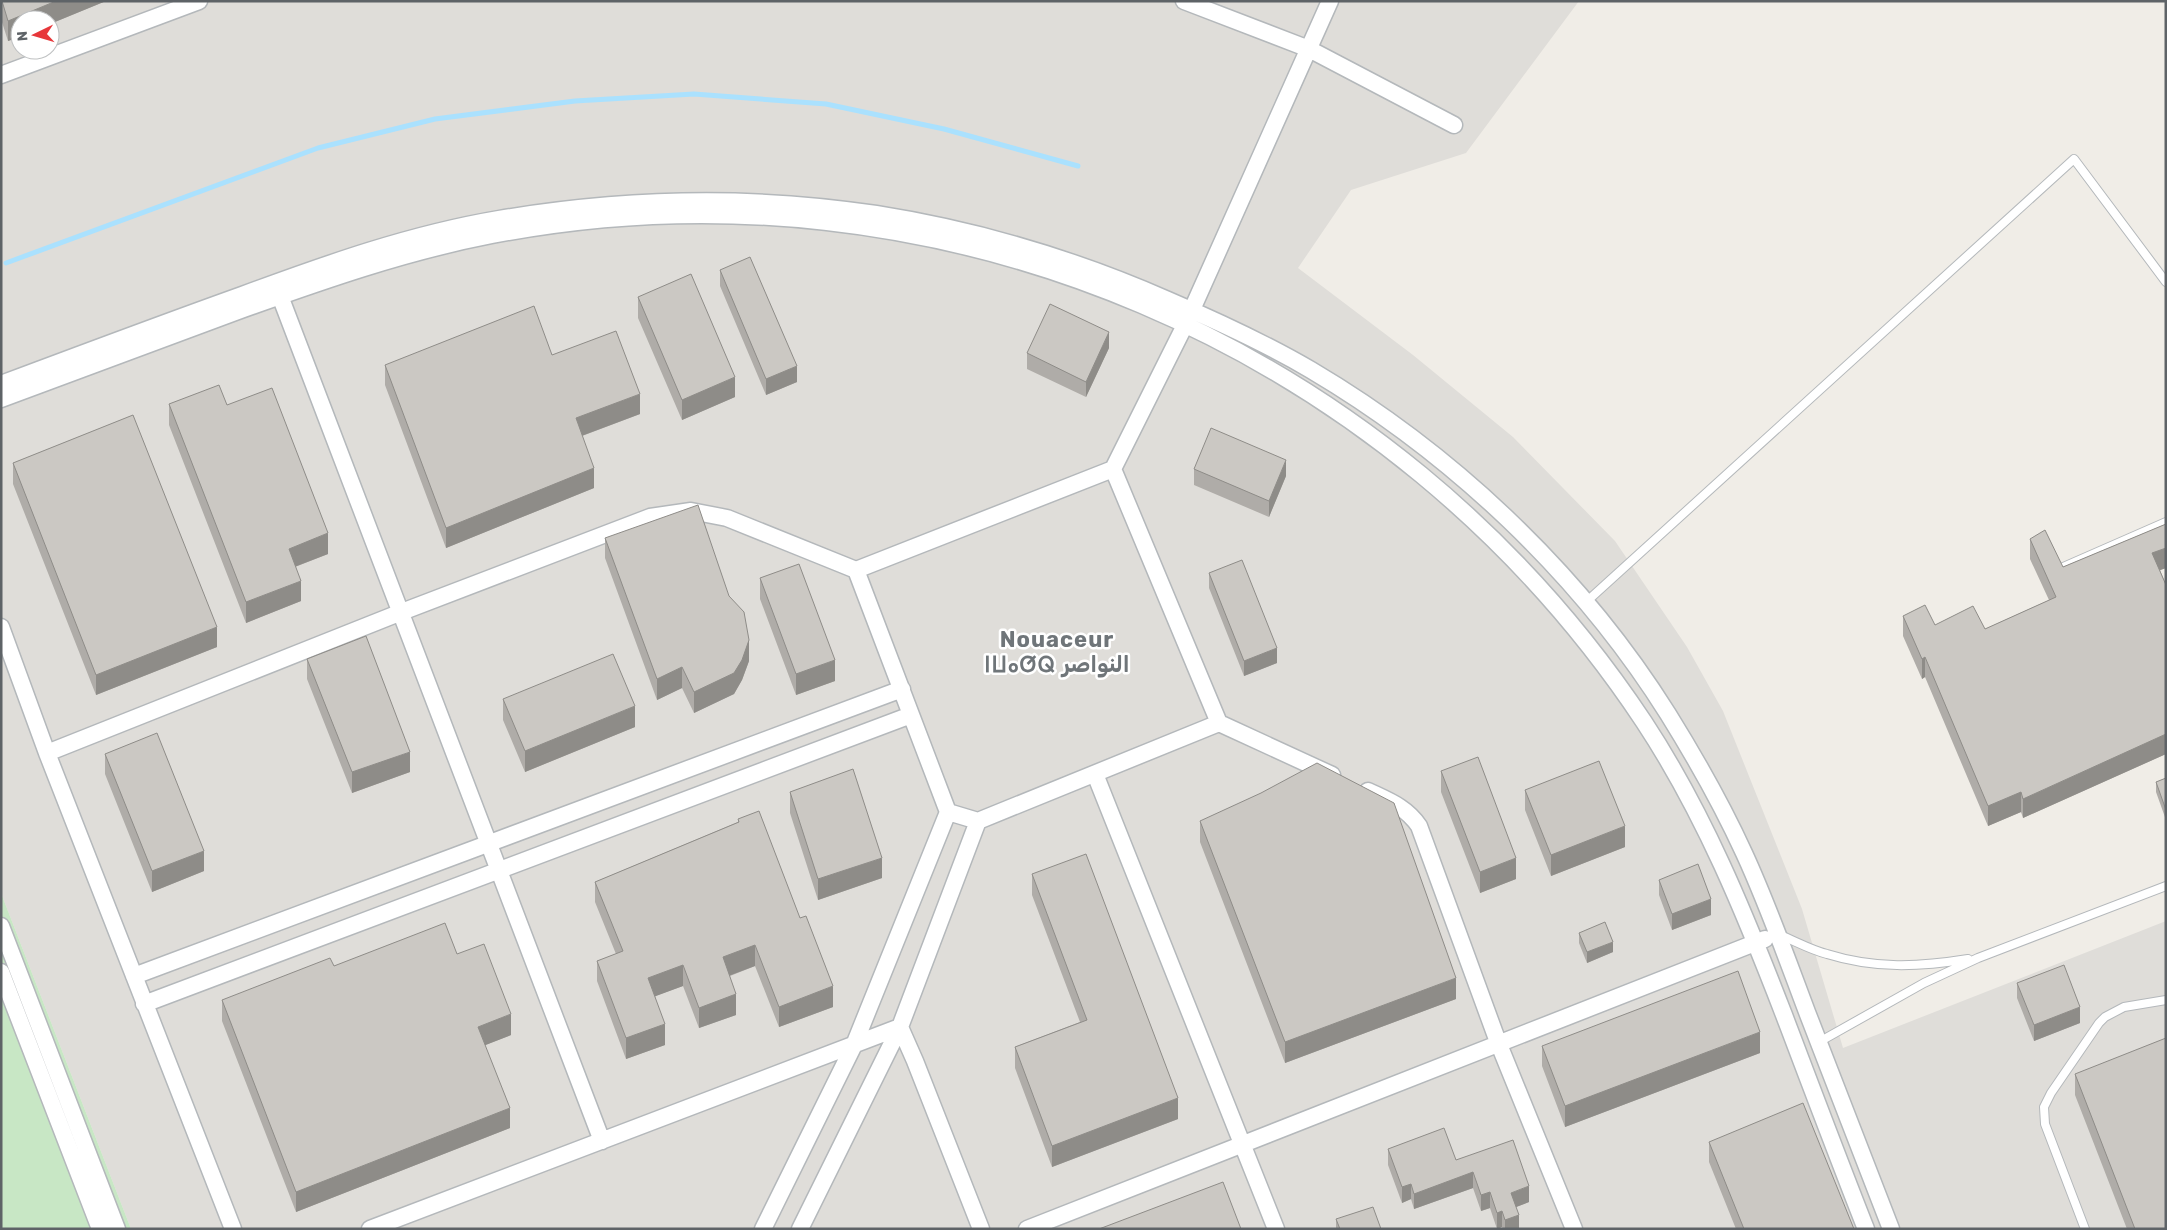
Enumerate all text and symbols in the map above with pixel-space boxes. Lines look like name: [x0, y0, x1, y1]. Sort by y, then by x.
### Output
north arrow: [10, 10, 60, 60]
text: N: [14, 30, 31, 42]
district label: Nouaceur ⵏⵡⴰⵚⵕ النواصر: [984, 626, 1130, 678]

